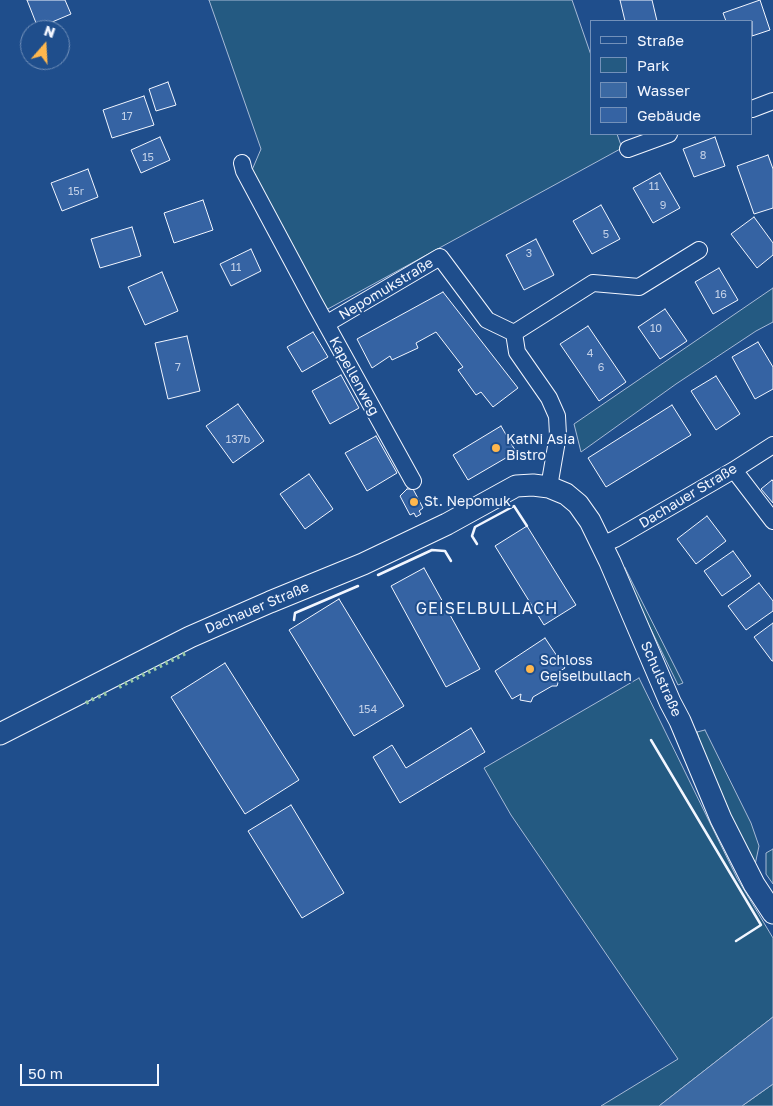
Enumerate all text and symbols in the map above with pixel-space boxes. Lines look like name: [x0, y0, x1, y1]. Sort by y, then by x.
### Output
north arrow: [20, 20, 70, 70]
legend: [590, 20, 753, 135]
text: N: [42, 22, 58, 41]
text: Straße: [637, 31, 684, 49]
text: Park: [637, 56, 669, 74]
text: Wasser: [637, 81, 690, 99]
text: Gebäude: [637, 106, 701, 124]
house number: 17: [121, 110, 133, 124]
house number: 8: [700, 149, 706, 163]
house number: 15: [142, 151, 154, 165]
house number: 11: [649, 180, 659, 194]
house number: 15r: [68, 185, 84, 199]
house number: 9: [660, 199, 666, 213]
house number: 5: [603, 228, 609, 242]
house number: 3: [526, 247, 532, 261]
street label: Nepomukstraße: [336, 254, 436, 324]
house number: 11: [231, 261, 241, 275]
house number: 16: [715, 288, 727, 302]
house number: 10: [650, 322, 662, 336]
street label: Kapellenweg: [325, 334, 383, 418]
house number: 4: [587, 347, 593, 361]
house number: 7: [175, 361, 181, 375]
house number: 6: [598, 361, 604, 375]
place label: KatNi Asia Bistro: [506, 432, 575, 464]
house number: 137b: [226, 433, 250, 447]
marker: KatNi Asia Bistro: [490, 442, 502, 454]
street label: Dachauer Straße: [636, 460, 740, 532]
place label: St. Nepomuk: [424, 494, 511, 510]
marker: St. Nepomuk: [408, 496, 420, 508]
street label: Dachauer Straße: [203, 579, 311, 637]
district label: GEISELBULLACH: [414, 599, 560, 619]
street label: Schulstraße: [637, 639, 685, 719]
place label: Schloss Geiselbullach: [540, 653, 632, 686]
marker: Schloss Geiselbullach: [524, 663, 536, 675]
house number: 154: [359, 703, 377, 717]
scale bar: [22, 1054, 161, 1086]
text: 50 m: [28, 1064, 63, 1082]

